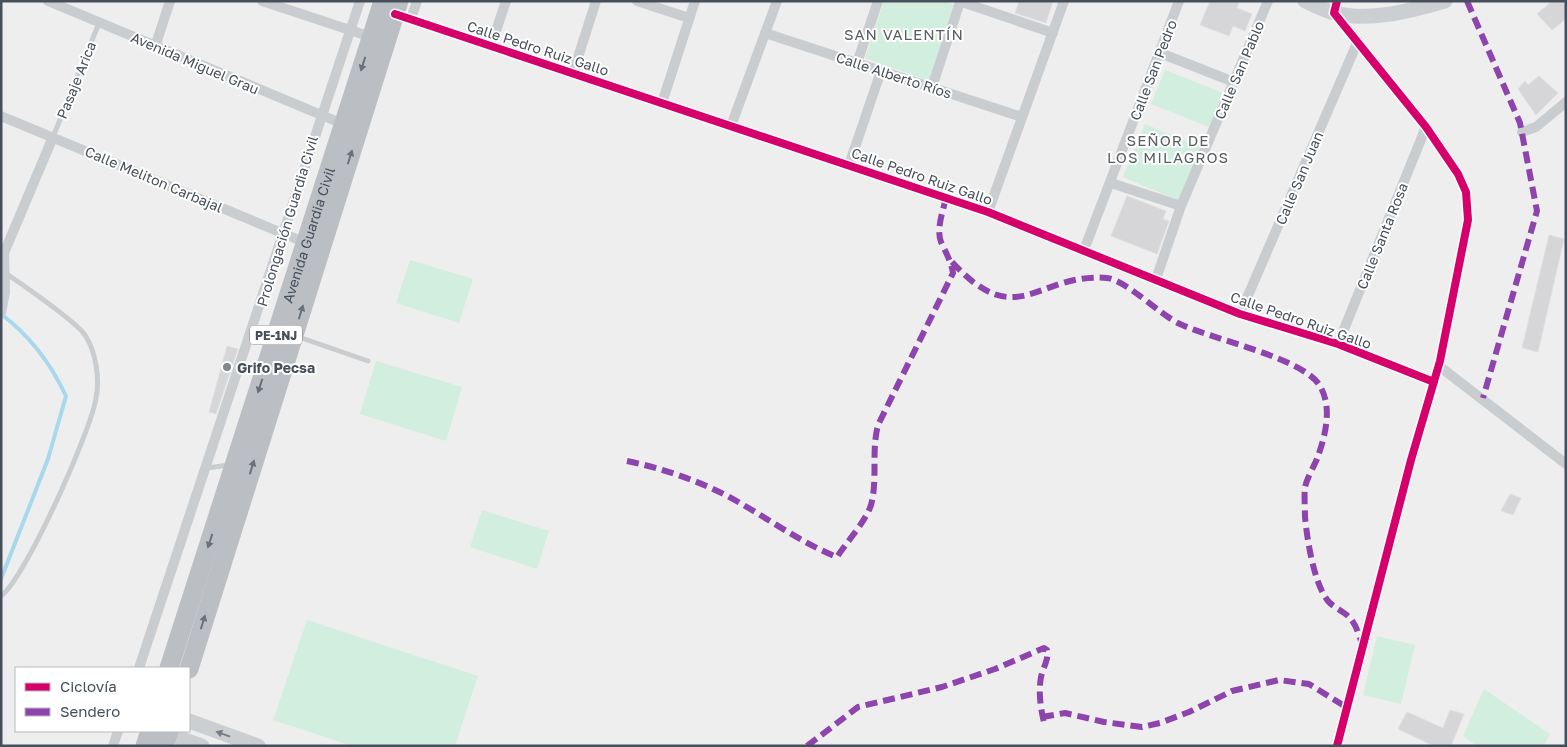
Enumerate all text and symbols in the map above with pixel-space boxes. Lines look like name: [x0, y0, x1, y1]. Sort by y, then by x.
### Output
street label: Calle Pedro Ruiz Gallo: [465, 17, 611, 79]
street label: Calle San Pedro: [1126, 17, 1180, 123]
street label: Calle San Pablo: [1211, 18, 1267, 122]
district label: SAN VALENTÍN: [844, 25, 964, 43]
street label: Avenida Miguel Grau: [129, 28, 261, 98]
street label: Pasaje Arica: [53, 39, 99, 121]
street label: Calle Alberto Ríos: [834, 48, 954, 102]
one-way arrow: [358, 57, 366, 72]
street label: Calle San Juan: [1272, 129, 1326, 227]
district label: SEÑOR DE LOS MILAGROS: [1107, 131, 1229, 166]
street label: Prolongación Guardia Civil: [253, 134, 321, 308]
street label: Calle Meliton Carbajal: [83, 142, 225, 216]
street label: Calle Pedro Ruiz Gallo: [849, 144, 995, 208]
one-way arrow: [346, 149, 354, 164]
street label: Avenida Guardia Civil: [278, 165, 338, 305]
street label: Calle Santa Rosa: [1353, 180, 1411, 292]
street label: Calle Pedro Ruiz Gallo: [1228, 288, 1374, 352]
one-way arrow: [297, 304, 305, 319]
road number: PE-1NJ: [250, 326, 302, 344]
place label: Grifo Pecsa: [237, 359, 315, 376]
marker: Grifo Pecsa: [221, 361, 233, 373]
one-way arrow: [255, 379, 263, 394]
one-way arrow: [248, 459, 256, 474]
one-way arrow: [206, 533, 214, 548]
one-way arrow: [200, 614, 208, 629]
legend: [15, 667, 190, 732]
text: Ciclovía: [60, 677, 117, 695]
text: Sendero: [60, 702, 120, 720]
one-way arrow: [216, 730, 231, 737]

